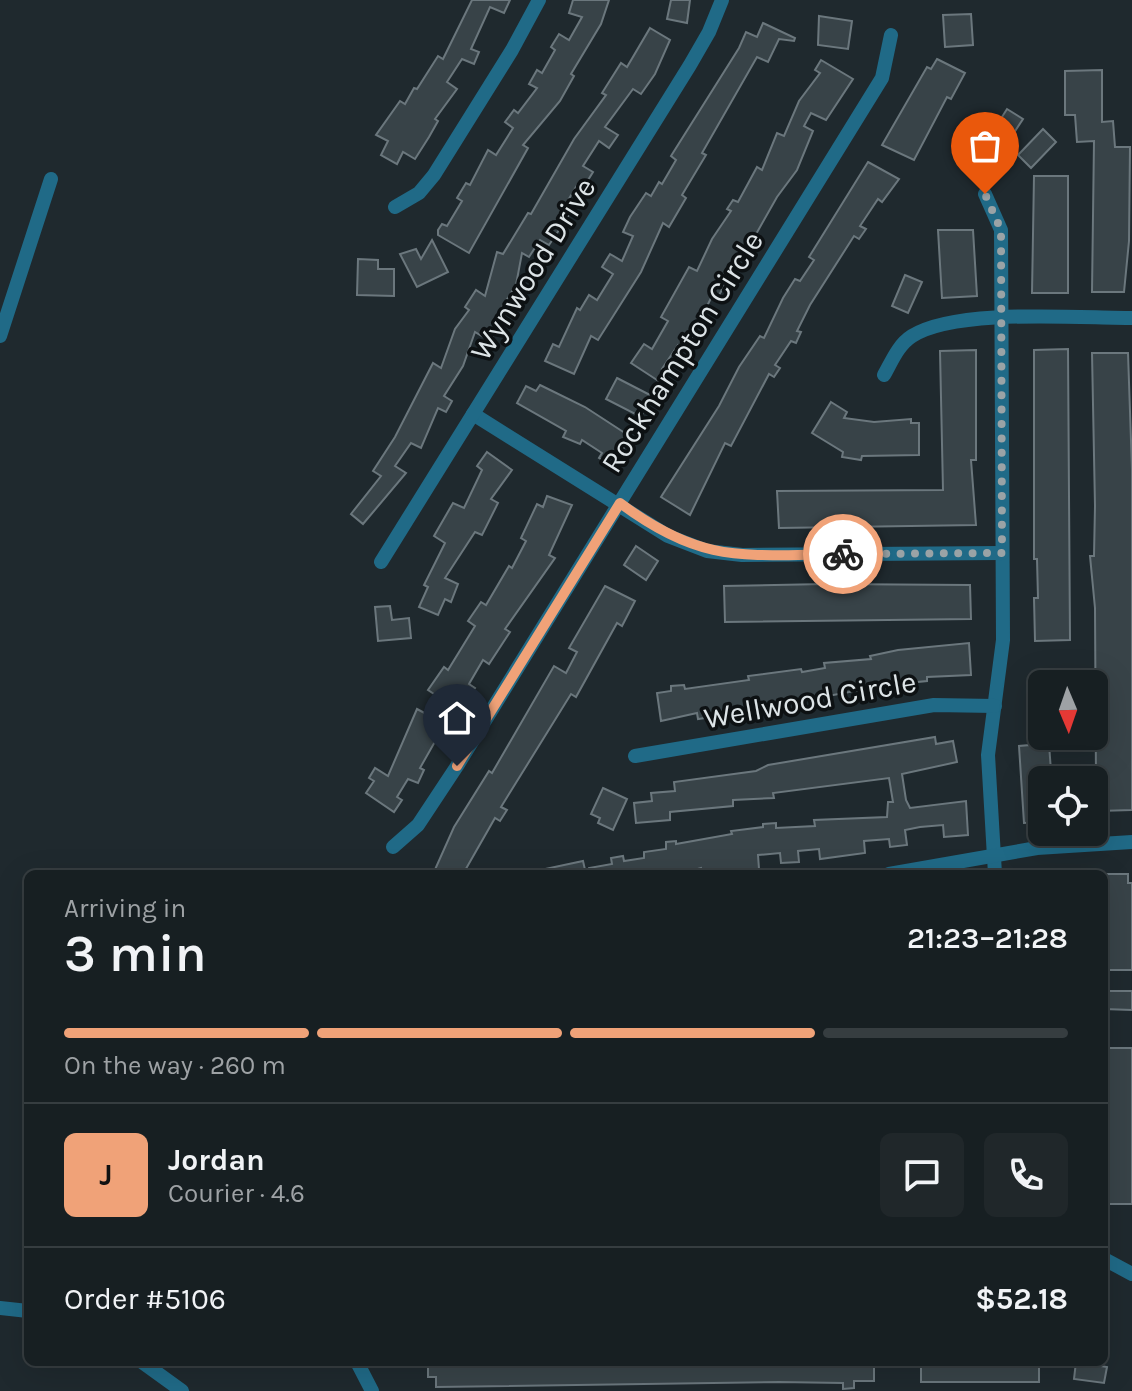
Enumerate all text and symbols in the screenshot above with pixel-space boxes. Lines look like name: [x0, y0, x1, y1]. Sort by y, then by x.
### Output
pin: [951, 112, 1019, 194]
icon: bag: [963, 124, 1007, 168]
street label: Wynwood Drive: [463, 171, 603, 367]
street label: Rockhampton Circle: [593, 225, 771, 479]
courier: [803, 514, 883, 594]
icon: bike: [821, 532, 865, 576]
street label: Wellwood Circle: [701, 664, 919, 736]
north arrow: [1028, 670, 1108, 750]
map controls: [1028, 670, 1108, 846]
pin: [423, 684, 491, 766]
icon: home: [435, 696, 479, 740]
button: locate: [1028, 766, 1108, 846]
text: Arriving in: [64, 893, 186, 924]
text: 21:23–21:28: [907, 920, 1068, 956]
text: 3 min: [64, 923, 207, 984]
text: On the way · 260 m: [64, 1050, 286, 1081]
button: chat: [880, 1133, 964, 1217]
button: phone: [984, 1133, 1068, 1217]
text: Jordan: [168, 1142, 265, 1178]
text: J: [99, 1157, 113, 1193]
text: Courier · 4.6: [168, 1178, 305, 1209]
text: Order #5106: [64, 1281, 226, 1317]
text: $52.18: [975, 1281, 1068, 1317]

